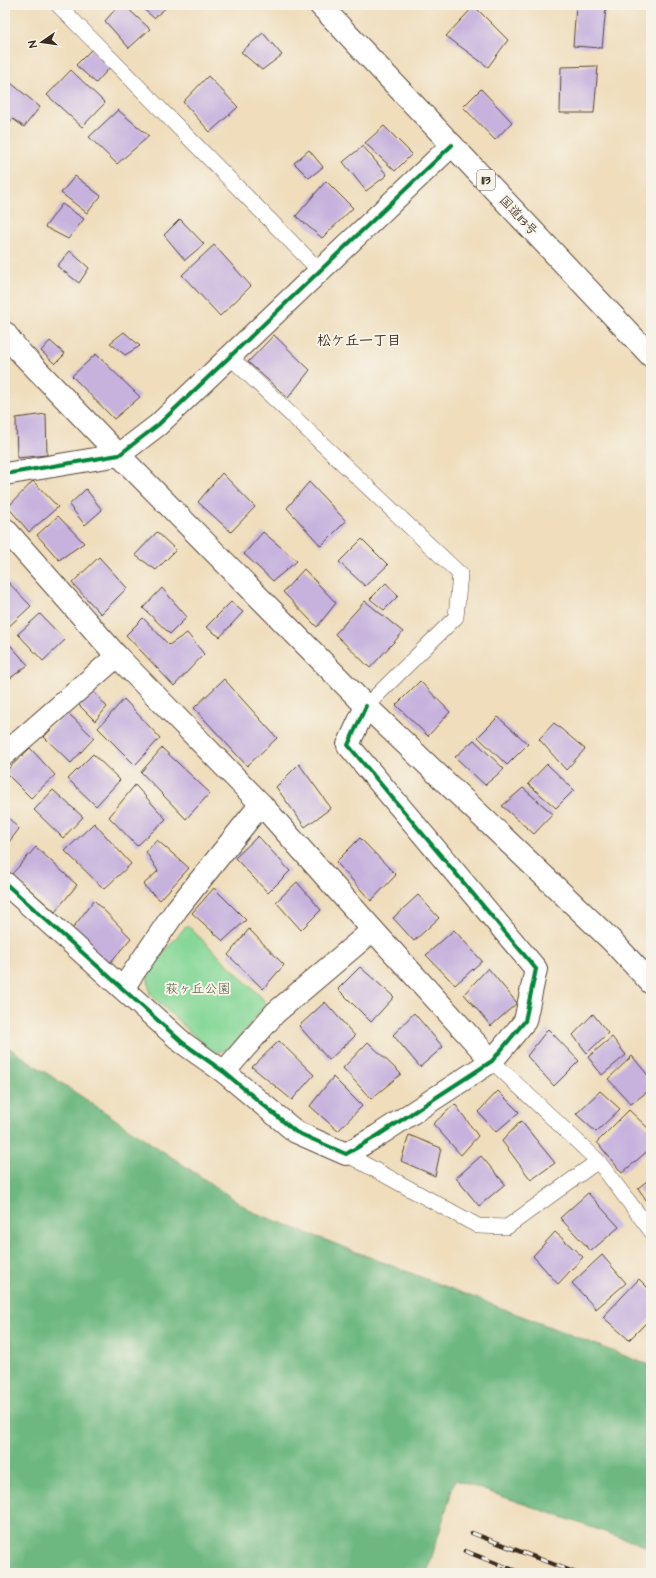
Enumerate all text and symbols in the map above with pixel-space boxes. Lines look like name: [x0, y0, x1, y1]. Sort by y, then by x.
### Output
north arrow: [22, 22, 62, 62]
text: N: [25, 39, 41, 49]
road number: 113: [477, 170, 495, 190]
street label: 国道113号: [495, 192, 542, 240]
district label: 松ケ丘一丁目: [317, 331, 401, 351]
park label: 萩ヶ丘公園: [165, 980, 231, 998]

